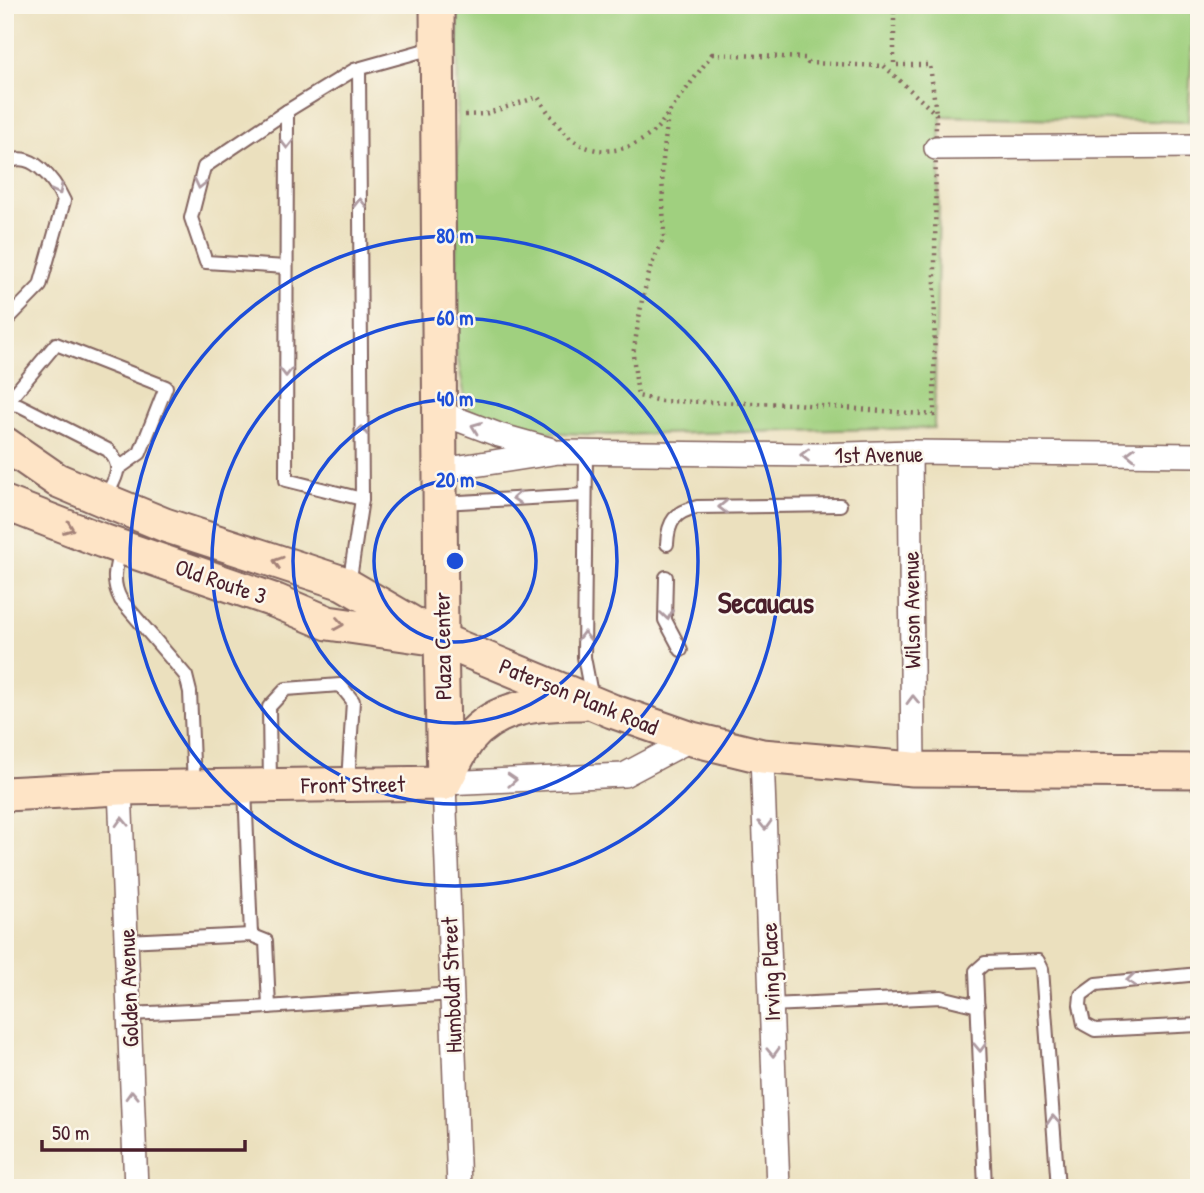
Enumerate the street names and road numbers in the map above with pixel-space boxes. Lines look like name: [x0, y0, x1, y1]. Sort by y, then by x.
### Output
street label: 1st Avenue: [834, 438, 924, 470]
street label: Old Route 3: [171, 551, 271, 611]
street label: Wilson Avenue: [894, 551, 928, 669]
street label: Plaza Center: [426, 591, 458, 700]
street label: Paterson Plank Road: [495, 650, 663, 742]
street label: Front Street: [300, 768, 406, 800]
street label: Humboldt Street: [433, 915, 469, 1054]
street label: Irving Place: [753, 922, 787, 1022]
street label: Golden Avenue: [110, 928, 146, 1048]

